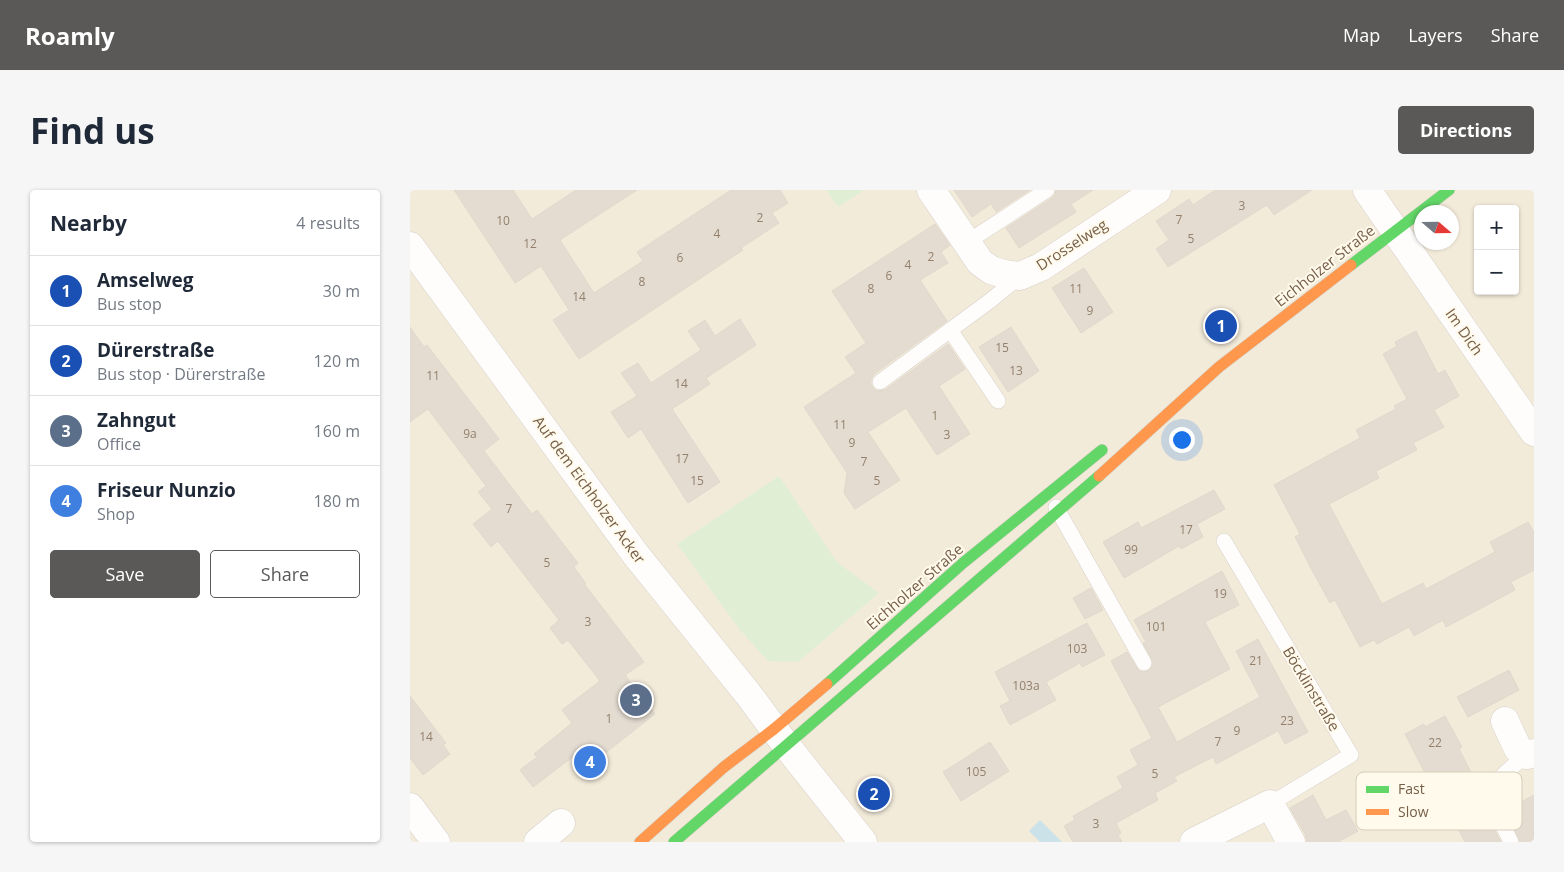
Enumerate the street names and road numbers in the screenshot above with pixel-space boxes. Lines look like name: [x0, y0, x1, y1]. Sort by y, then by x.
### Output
street label: Drosselweg: [1032, 214, 1111, 275]
street label: Eichholzer Straße: [1270, 220, 1379, 311]
street label: Im Dich: [1441, 304, 1488, 359]
street label: Auf dem Eichholzer Acker: [529, 411, 650, 567]
street label: Eichholzer Straße: [862, 539, 967, 634]
street label: Böcklinstraße: [1279, 642, 1345, 734]

